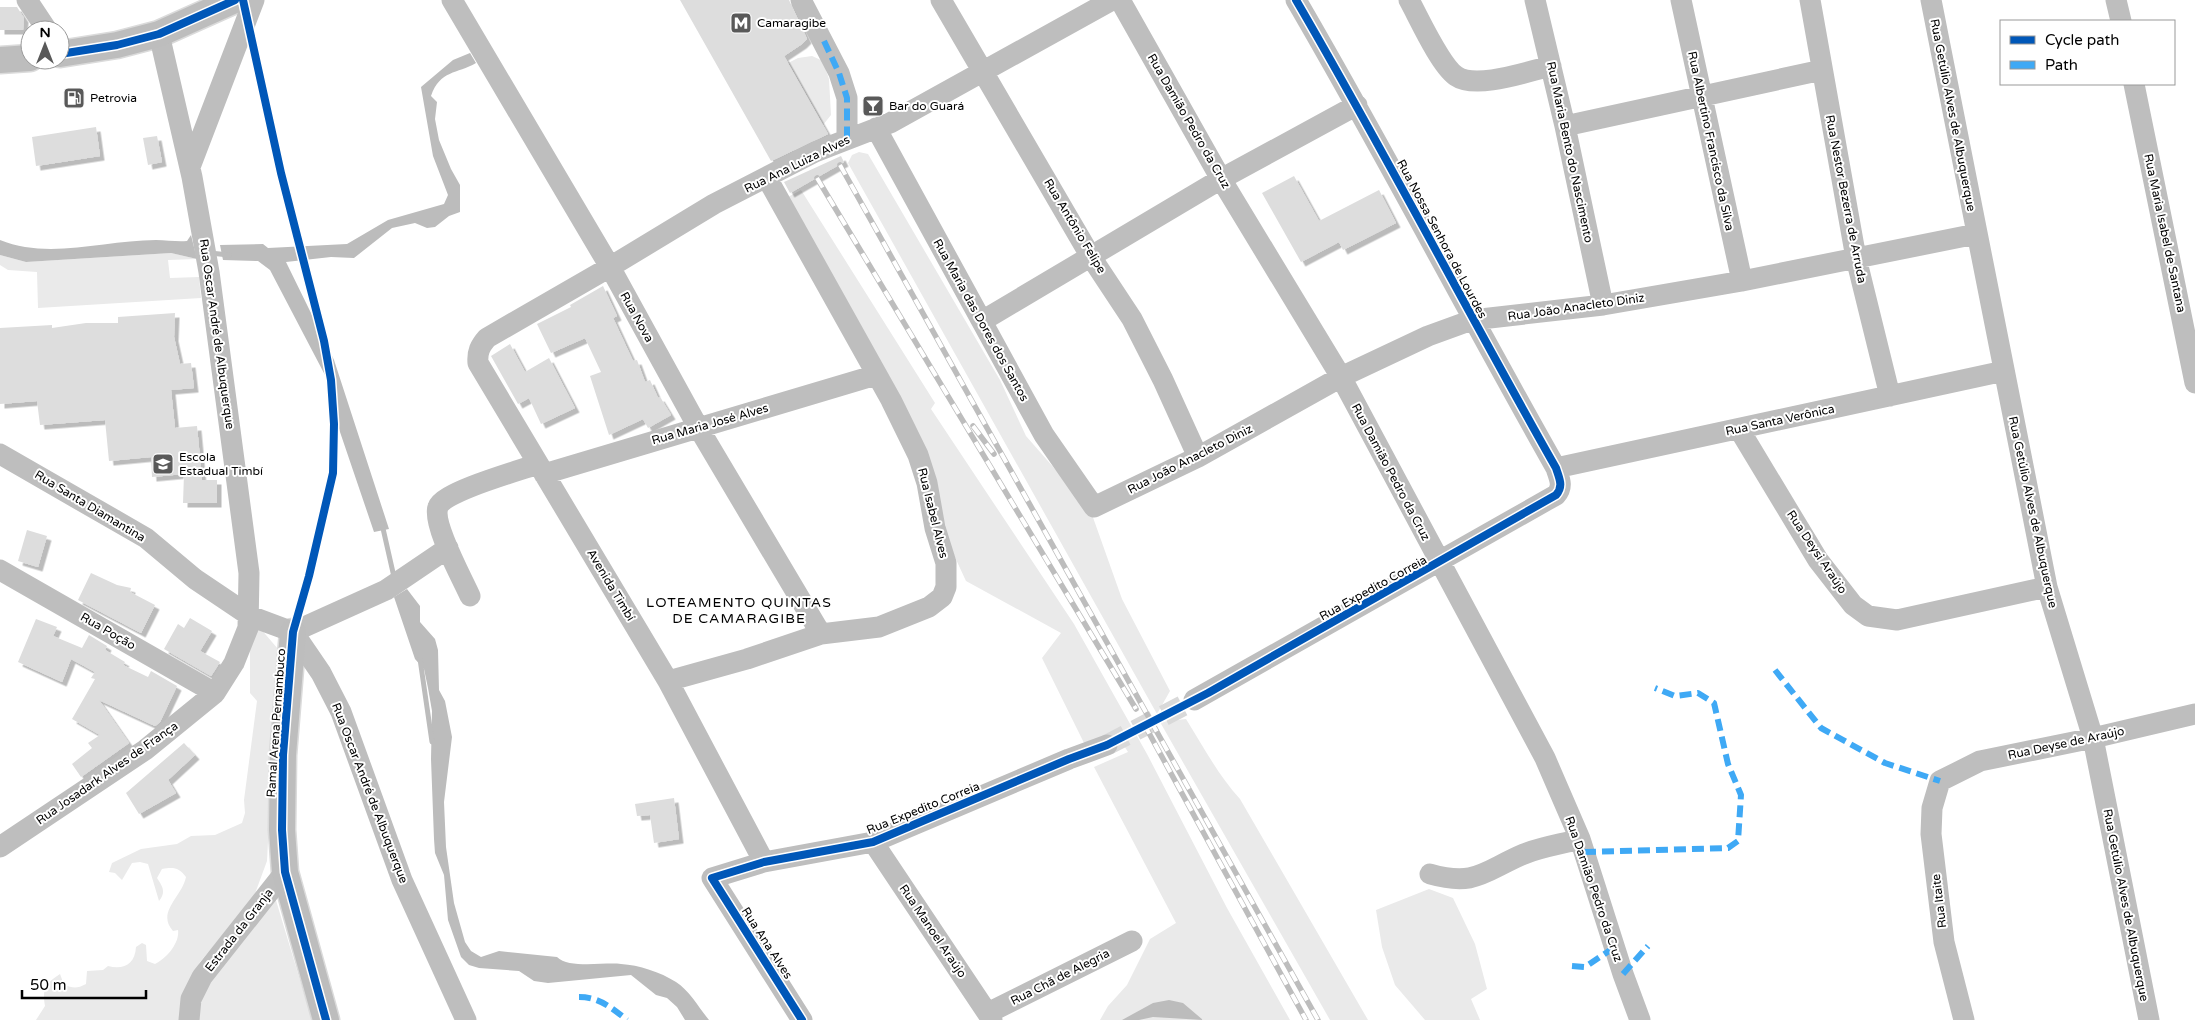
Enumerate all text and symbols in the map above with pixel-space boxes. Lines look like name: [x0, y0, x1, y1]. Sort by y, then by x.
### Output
metro station icon: Camaragibe: [729, 11, 753, 35]
place label: Camaragibe: [757, 16, 826, 30]
street label: Rua Getúlio Alves de Albuquerque: [1927, 18, 1979, 213]
north arrow: [20, 20, 70, 70]
legend: [2000, 20, 2175, 85]
text: N: [39, 24, 51, 41]
text: Cycle path: [2045, 31, 2119, 49]
street label: Rua Albertino Francisco da Silva: [1685, 50, 1737, 232]
street label: Rua Damião Pedro da Cruz: [1145, 51, 1233, 191]
text: Path: [2045, 56, 2078, 74]
street label: Rua Maria Bento do Nascimento: [1544, 60, 1596, 244]
fuel station icon: Petrovia: [62, 86, 86, 110]
place label: Petrovia: [90, 91, 137, 105]
bar icon: Bar do Guará: [861, 94, 885, 118]
place label: Bar do Guará: [889, 99, 964, 113]
street label: Rua Nestor Bezerra de Arruda: [1823, 114, 1869, 284]
street label: Rua Ana Luiza Alves: [742, 132, 852, 196]
street label: Rua Maria Isabel de Santana: [2141, 152, 2189, 314]
street label: Rua Nossa Senhora de Lourdes: [1394, 157, 1490, 321]
street label: Rua Antônio Felipe: [1041, 176, 1109, 276]
street label: Rua Maria das Dores dos Santos: [930, 236, 1032, 404]
street label: Rua Oscar André de Albuquerque: [197, 238, 237, 430]
street label: Rua Nova: [617, 289, 657, 345]
street label: Rua João Anacleto Diniz: [1507, 290, 1645, 324]
street label: Rua Maria José Alves: [650, 401, 770, 447]
street label: Rua Damião Pedro da Cruz: [1349, 401, 1433, 543]
street label: Rua Santa Verônica: [1724, 402, 1836, 438]
street label: Rua Getúlio Alves de Albuquerque: [2006, 415, 2060, 609]
street label: Rua João Anacleto Diniz: [1125, 421, 1255, 497]
place label: Escola Estadual Timbí: [179, 450, 263, 478]
school or university icon: Escola Estadual Timbí: [151, 452, 175, 476]
street label: Rua Isabel Alves: [915, 466, 951, 560]
street label: Rua Santa Diamantina: [32, 467, 148, 545]
street label: Rua Deysi Araújo: [1784, 508, 1850, 596]
street label: Avenida Timbí: [584, 547, 638, 623]
street label: Rua Expedito Correia: [1317, 553, 1429, 623]
district label: LOTEAMENTO QUINTAS DE CAMARAGIBE: [646, 594, 832, 627]
street label: Rua Poção: [78, 610, 138, 652]
street label: Ramal Arena Pernambuco: [264, 648, 288, 798]
street label: Rua Oscar André de Albuquerque: [329, 701, 411, 885]
street label: Rua Josadark Alves de França: [33, 719, 181, 827]
street label: Rua Deyse de Araújo: [2007, 724, 2125, 762]
street label: Rua Expedito Correia: [864, 779, 982, 837]
street label: Rua Getúlio Alves de Albuquerque: [2100, 808, 2152, 1003]
street label: Rua Damião Pedro da Cruz: [1562, 814, 1626, 964]
street label: Rua Itaite: [1929, 873, 1949, 929]
street label: Rua Manoel Araújo: [897, 882, 969, 980]
street label: Estrada da Granja: [202, 886, 276, 974]
street label: Rua Ana Alves: [739, 905, 795, 982]
street label: Rua Chã de Alegria: [1008, 946, 1112, 1008]
scale bar: [22, 968, 146, 1000]
text: 50 m: [30, 976, 67, 994]

